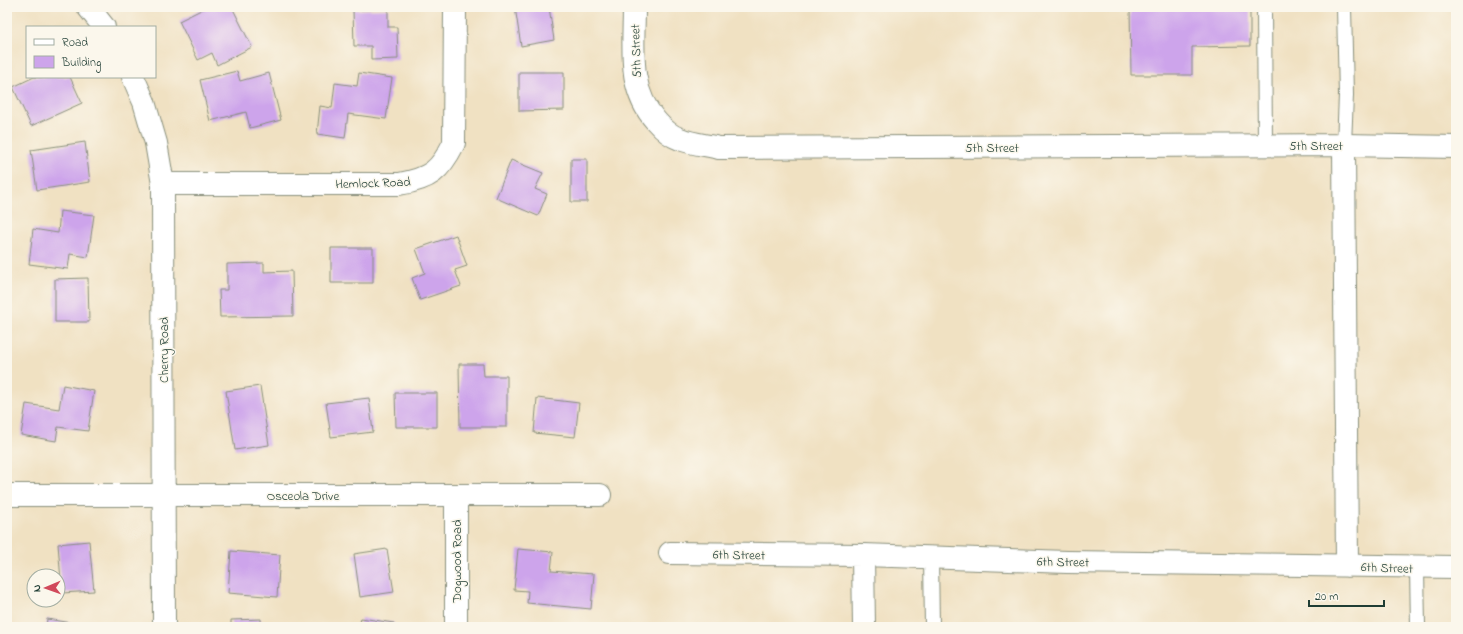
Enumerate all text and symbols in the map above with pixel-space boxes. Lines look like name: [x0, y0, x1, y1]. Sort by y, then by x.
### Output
street label: 5th Street: [626, 23, 647, 78]
legend: [26, 26, 156, 78]
text: Road: [62, 34, 88, 52]
text: Building: [61, 54, 101, 73]
street label: 5th Street: [1289, 137, 1344, 156]
street label: 5th Street: [965, 139, 1020, 158]
street label: Hemlock Road: [335, 173, 412, 194]
street label: Cherry Road: [155, 316, 175, 383]
street label: Osceola Drive: [267, 487, 340, 506]
street label: Dogwood Road: [448, 519, 468, 603]
street label: 6th Street: [713, 546, 766, 565]
street label: 6th Street: [1037, 553, 1090, 572]
street label: 6th Street: [1360, 558, 1414, 579]
north arrow: [26, 568, 66, 608]
scale bar: [1309, 582, 1384, 608]
text: N: [29, 584, 45, 592]
text: 20 m: [1315, 588, 1338, 606]

